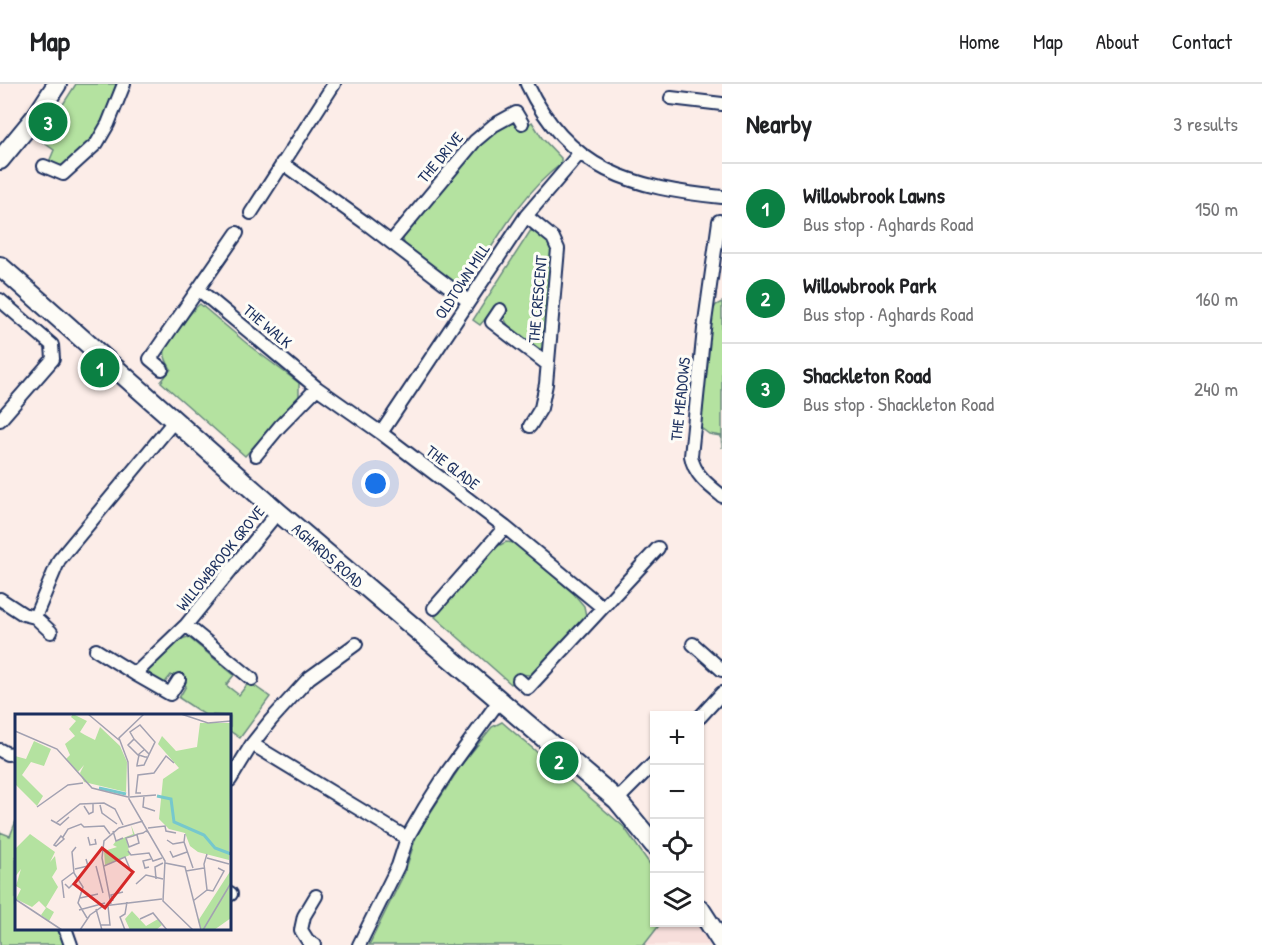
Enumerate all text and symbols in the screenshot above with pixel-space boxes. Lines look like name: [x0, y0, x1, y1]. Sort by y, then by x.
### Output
text: Map: [30, 22, 70, 60]
text: Home: [959, 27, 1000, 56]
text: Map: [1033, 27, 1063, 56]
text: About: [1096, 27, 1139, 56]
text: Contact: [1172, 27, 1232, 56]
pin: 3: [28, 99, 68, 144]
text: Nearby: [746, 106, 812, 141]
text: 3 results: [1173, 110, 1238, 137]
street label: THE DRIVE: [412, 127, 468, 187]
text: Willowbrook Lawns: [803, 180, 945, 210]
text: 1: [762, 195, 769, 222]
text: 150 m: [1195, 195, 1238, 222]
text: Bus stop · Aghards Road: [803, 210, 973, 237]
street label: OLDTOWN MILL: [429, 239, 495, 323]
street label: THE CRESCENT: [522, 254, 552, 344]
text: Willowbrook Park: [803, 270, 936, 300]
text: 2: [761, 285, 770, 312]
text: 160 m: [1196, 285, 1238, 312]
street label: THE WALK: [239, 299, 298, 353]
text: Bus stop · Aghards Road: [803, 300, 973, 327]
pin: 1: [80, 346, 120, 390]
street label: THE MEADOWS: [665, 356, 695, 442]
text: Shackleton Road: [803, 360, 931, 390]
text: 3: [761, 375, 770, 402]
text: 240 m: [1194, 375, 1238, 402]
text: Bus stop · Shackleton Road: [803, 390, 994, 417]
street label: THE GLADE: [422, 440, 484, 494]
your location: [361, 469, 390, 498]
street label: WILLOWBROOK GROVE: [171, 501, 269, 615]
street label: AGHARDS ROAD: [287, 518, 369, 593]
map controls: [650, 711, 704, 927]
button: +: [650, 711, 704, 765]
inset map: [15, 714, 231, 930]
pin: 2: [540, 738, 578, 784]
button: −: [650, 765, 704, 819]
button: locate: [650, 819, 704, 873]
button: layers: [650, 873, 704, 927]

